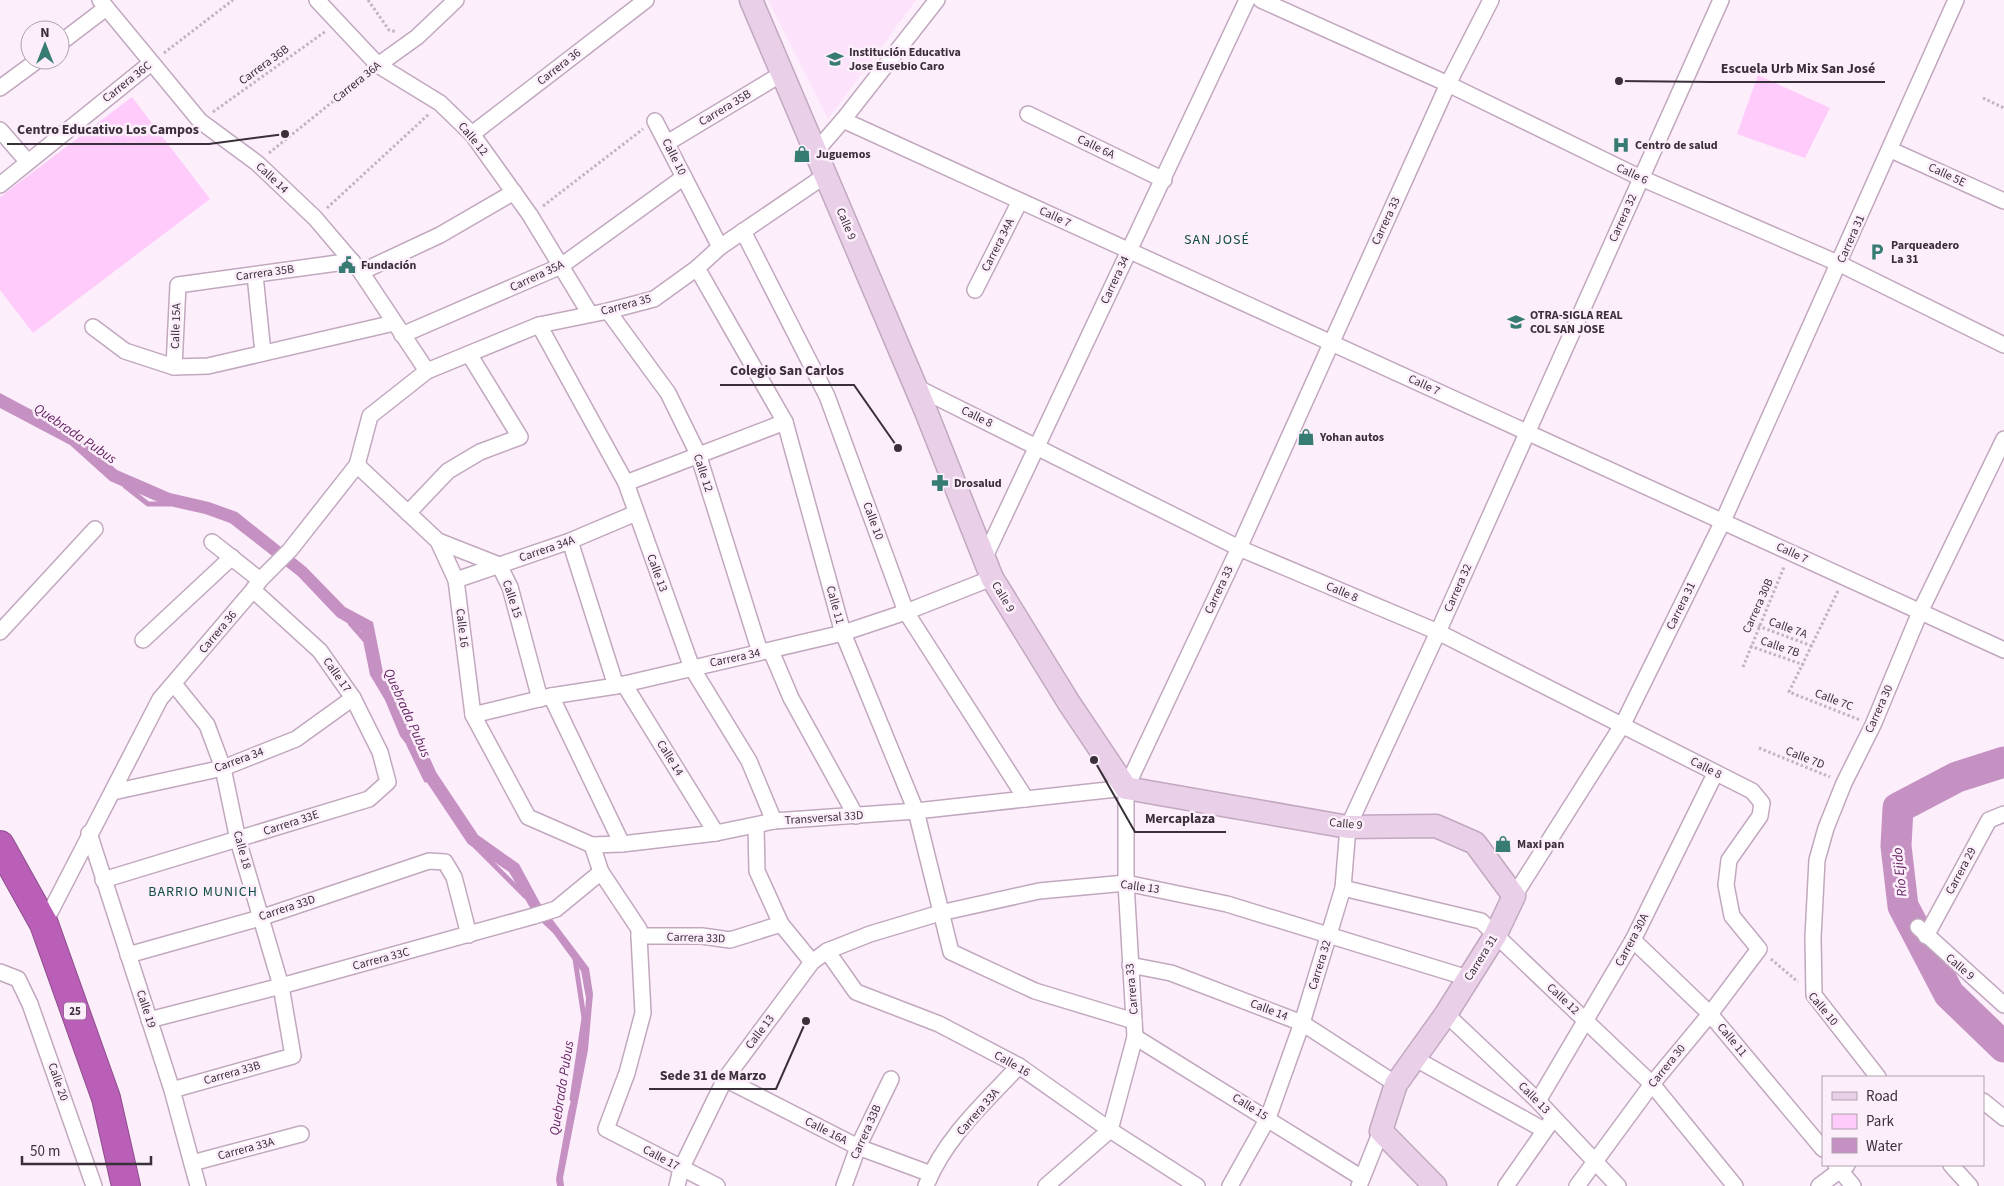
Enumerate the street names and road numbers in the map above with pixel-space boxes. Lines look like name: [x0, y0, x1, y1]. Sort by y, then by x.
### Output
street label: Carrera 36B: [235, 41, 293, 89]
street label: Carrera 36: [534, 44, 584, 89]
street label: Carrera 36C: [99, 57, 155, 107]
street label: Carrera 36A: [329, 57, 385, 107]
street label: Carrera 35B: [696, 86, 754, 130]
street label: Calle 12: [454, 118, 492, 160]
street label: Calle 6A: [1074, 131, 1118, 164]
street label: Calle 10: [658, 136, 691, 178]
street label: Calle 14: [252, 158, 292, 198]
street label: Calle 6: [1613, 159, 1651, 189]
street label: Calle 5E: [1925, 159, 1969, 191]
street label: Carrera 32: [1605, 191, 1641, 245]
street label: Carrera 33: [1367, 194, 1405, 248]
street label: Calle 7: [1036, 202, 1074, 232]
street label: Calle 9: [832, 205, 860, 243]
street label: Carrera 31: [1833, 212, 1869, 266]
street label: Carrera 34A: [977, 215, 1019, 275]
street label: Carrera 34: [1096, 253, 1134, 307]
street label: Carrera 35A: [507, 256, 567, 296]
street label: Carrera 35B: [235, 261, 295, 285]
street label: Carrera 35: [599, 290, 653, 320]
street label: Calle 15A: [167, 302, 185, 349]
street label: Calle 7: [1405, 370, 1443, 400]
street label: Calle 8: [958, 402, 996, 432]
street label: Calle 12: [689, 452, 717, 494]
street label: Calle 10: [858, 500, 888, 542]
street label: Carrera 34A: [517, 531, 578, 566]
street label: Calle 7: [1773, 538, 1811, 568]
street label: Calle 13: [642, 552, 672, 594]
street label: Carrera 32: [1440, 561, 1476, 615]
street label: Carrera 33: [1200, 563, 1238, 617]
street label: Carrera 30B: [1738, 576, 1778, 636]
street label: Calle 15: [498, 578, 526, 620]
street label: Calle 9: [987, 578, 1019, 616]
street label: Calle 8: [1323, 578, 1361, 606]
street label: Carrera 31: [1662, 579, 1700, 633]
street label: Calle 11: [822, 584, 848, 626]
street label: Carrera 36: [195, 607, 241, 657]
street label: Calle 16: [451, 607, 473, 649]
street label: Calle 7A: [1766, 613, 1810, 643]
street label: Calle 7B: [1758, 632, 1802, 662]
street label: Carrera 34: [708, 644, 762, 672]
street label: Calle 17: [319, 654, 355, 696]
street label: Carrera 30: [1861, 682, 1897, 736]
street label: Calle 7C: [1812, 685, 1856, 715]
street label: Calle 14: [652, 737, 688, 779]
street label: Calle 7D: [1783, 742, 1827, 774]
street label: Carrera 34: [212, 743, 266, 777]
street label: Calle 8: [1687, 753, 1725, 783]
street label: Carrera 33E: [261, 806, 321, 840]
street label: Transversal 33D: [784, 807, 864, 829]
street label: Calle 9: [1329, 814, 1363, 834]
street label: Calle 18: [229, 829, 255, 871]
street label: Carrera 29: [1941, 844, 1981, 898]
street label: Calle 13: [1119, 876, 1161, 898]
street label: Carrera 33D: [256, 891, 318, 925]
street label: Carrera 30A: [1611, 910, 1653, 970]
street label: Carrera 33D: [666, 928, 726, 948]
street label: Carrera 31: [1460, 932, 1502, 984]
street label: Carrera 32: [1304, 938, 1336, 992]
street label: Carrera 33C: [351, 943, 411, 975]
street label: Calle 9: [1942, 950, 1978, 984]
street label: Carrera 33: [1121, 963, 1143, 1015]
street label: Calle 12: [1543, 979, 1583, 1019]
street label: Calle 19: [132, 988, 160, 1030]
street label: Calle 10: [1804, 988, 1842, 1030]
street label: Calle 14: [1248, 995, 1290, 1025]
road number: 25: [64, 1002, 86, 1019]
street label: Calle 13: [741, 1011, 779, 1053]
street label: Calle 11: [1713, 1019, 1751, 1061]
street label: Carrera 30: [1644, 1041, 1690, 1091]
street label: Calle 16: [991, 1047, 1033, 1081]
street label: Carrera 33B: [202, 1057, 262, 1089]
street label: Calle 20: [44, 1061, 72, 1103]
street label: Calle 13: [1514, 1078, 1554, 1118]
street label: Carrera 33A: [953, 1084, 1004, 1139]
street label: Calle 15: [1229, 1089, 1271, 1125]
street label: Carrera 33B: [846, 1102, 886, 1162]
street label: Calle 16A: [802, 1113, 851, 1149]
street label: Carrera 33A: [216, 1133, 277, 1165]
street label: Calle 17: [640, 1141, 682, 1175]

